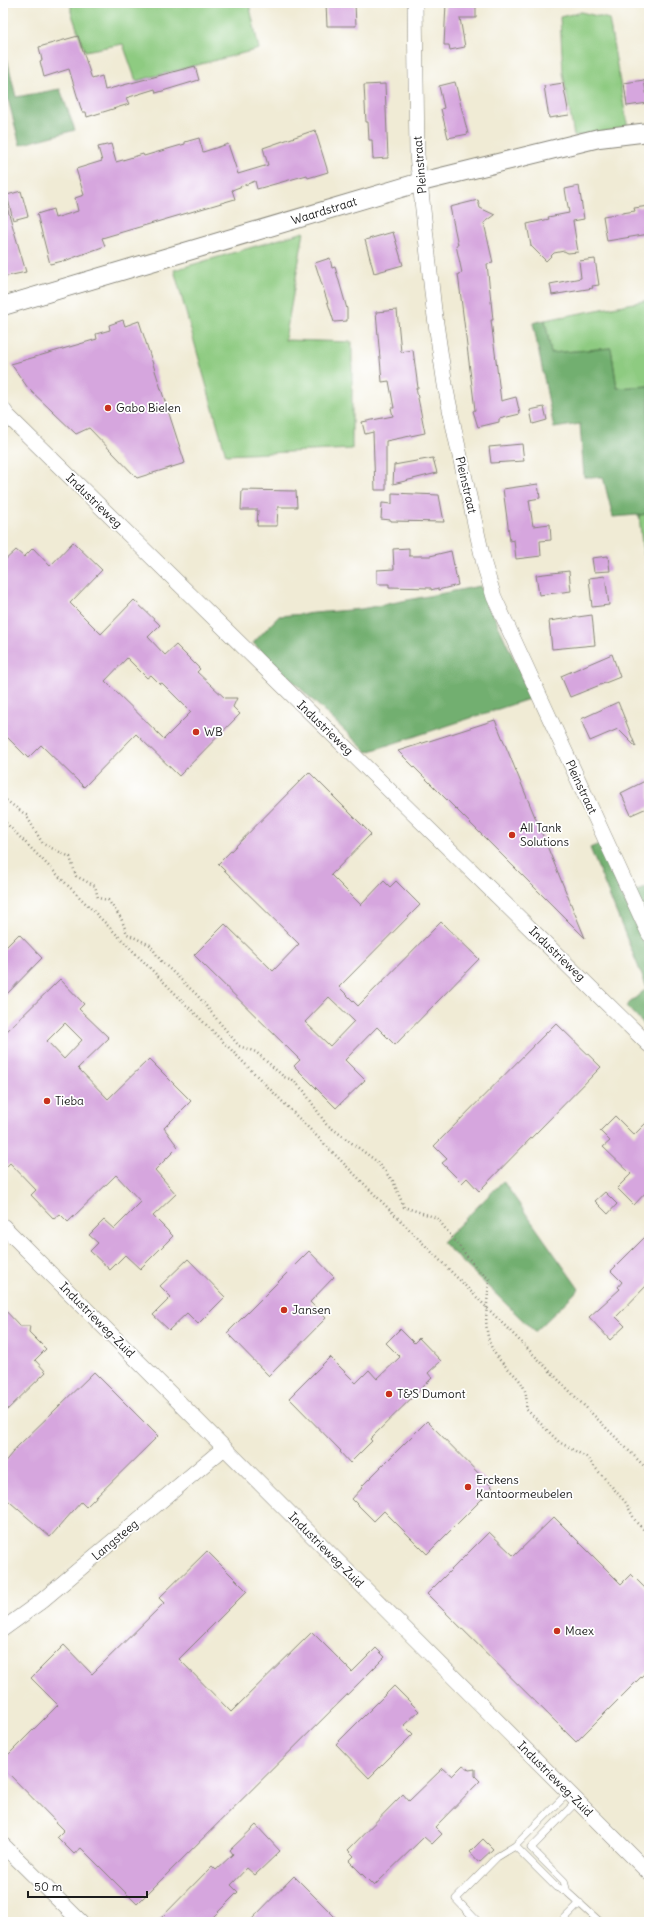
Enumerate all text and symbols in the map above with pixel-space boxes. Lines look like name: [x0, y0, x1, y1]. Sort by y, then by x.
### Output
street label: Pleinstraat: [410, 136, 430, 195]
street label: Waardstraat: [289, 193, 359, 228]
place label: Gabo Bielen: [116, 400, 181, 415]
marker: Gabo Bielen: [103, 403, 113, 413]
street label: Pleinstraat: [453, 455, 480, 515]
street label: Industrieweg: [63, 470, 126, 531]
street label: Industrieweg: [294, 697, 357, 758]
place label: WB: [204, 724, 223, 739]
marker: WB: [191, 727, 201, 737]
street label: Pleinstraat: [562, 757, 601, 816]
place label: All Tank Solutions: [520, 820, 569, 849]
marker: All Tank Solutions: [507, 830, 517, 840]
street label: Industrieweg: [526, 923, 589, 984]
place label: Tieba: [55, 1093, 84, 1108]
marker: Tieba: [42, 1096, 52, 1106]
street label: Industrieweg-Zuid: [57, 1279, 138, 1360]
place label: Jansen: [292, 1302, 331, 1317]
marker: Jansen: [279, 1305, 289, 1315]
place label: T&S Dumont: [397, 1386, 466, 1401]
marker: T&S Dumont: [384, 1389, 394, 1399]
place label: Erckens Kantoormeubelen: [476, 1472, 573, 1501]
marker: Erckens Kantoormeubelen: [463, 1482, 473, 1492]
street label: Industrieweg-Zuid: [286, 1509, 367, 1590]
street label: Langsteeg: [88, 1516, 141, 1563]
place label: Maex: [565, 1623, 594, 1638]
marker: Maex: [552, 1626, 562, 1636]
street label: Industrieweg-Zuid: [515, 1738, 596, 1819]
scale bar: [28, 1873, 147, 1899]
text: 50 m: [34, 1879, 63, 1894]

